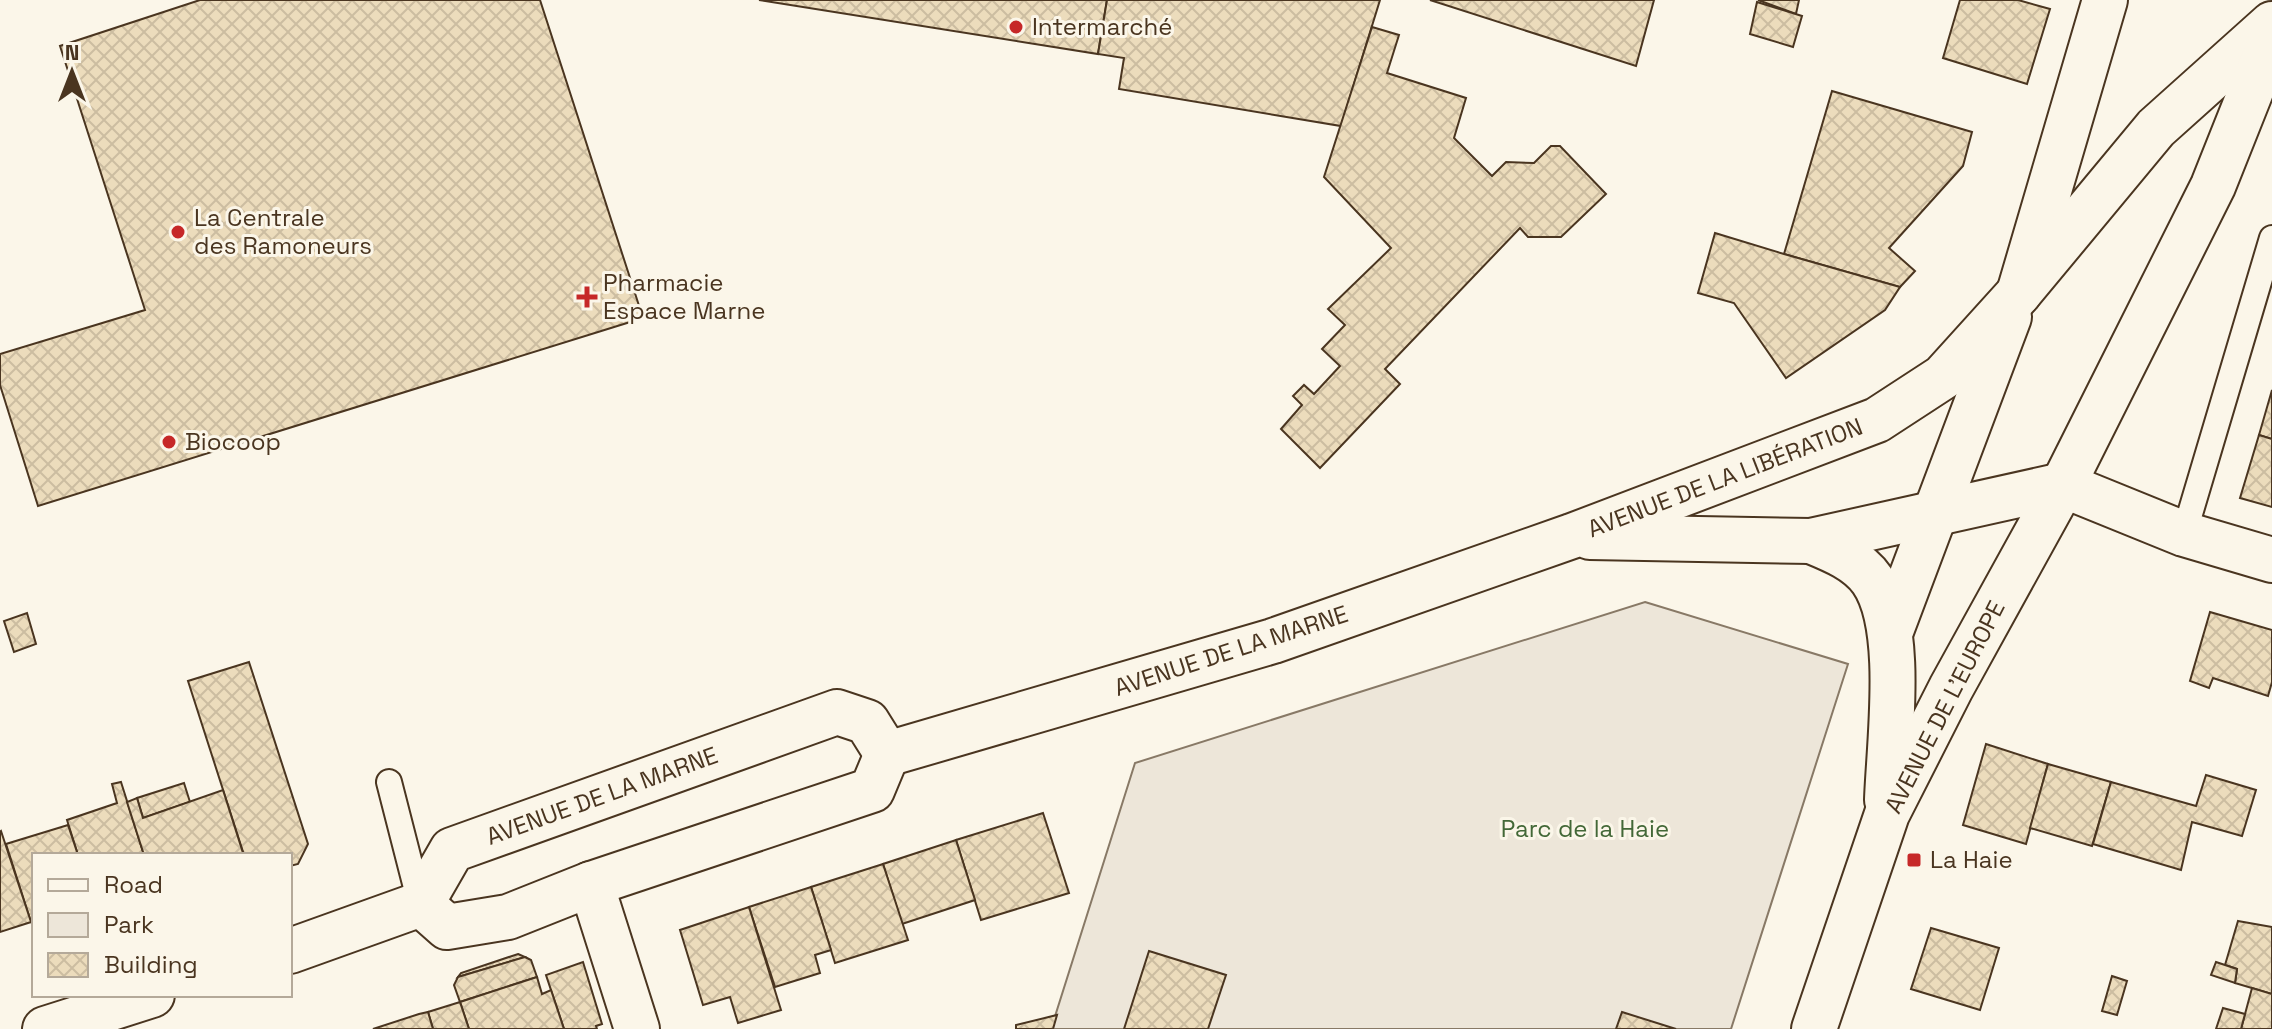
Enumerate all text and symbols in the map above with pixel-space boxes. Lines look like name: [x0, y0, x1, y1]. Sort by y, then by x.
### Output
place label: Intermarché: [1032, 11, 1172, 42]
marker: Intermarché: [1007, 18, 1025, 36]
north arrow: [32, 32, 112, 112]
text: N: [65, 38, 79, 66]
place label: La Centrale des Ramoneurs: [194, 202, 372, 261]
marker: La Centrale des Ramoneurs: [169, 223, 187, 241]
place label: Pharmacie Espace Marne: [603, 267, 765, 326]
marker: Pharmacie Espace Marne: [578, 288, 596, 306]
street label: AVENUE DE LA LIBÉRATION: [1583, 411, 1867, 544]
place label: Biocoop: [185, 426, 281, 457]
marker: Biocoop: [160, 433, 178, 451]
street label: AVENUE DE L’EUROPE: [1877, 595, 2012, 818]
street label: AVENUE DE LA MARNE: [1110, 598, 1352, 703]
street label: AVENUE DE LA MARNE: [482, 739, 722, 852]
park label: Parc de la Haie: [1501, 813, 1669, 844]
place label: La Haie: [1930, 844, 2013, 875]
marker: La Haie: [1905, 851, 1923, 869]
legend: [32, 853, 292, 997]
text: Road: [104, 869, 163, 900]
text: Park: [104, 909, 154, 940]
text: Building: [104, 949, 198, 980]

